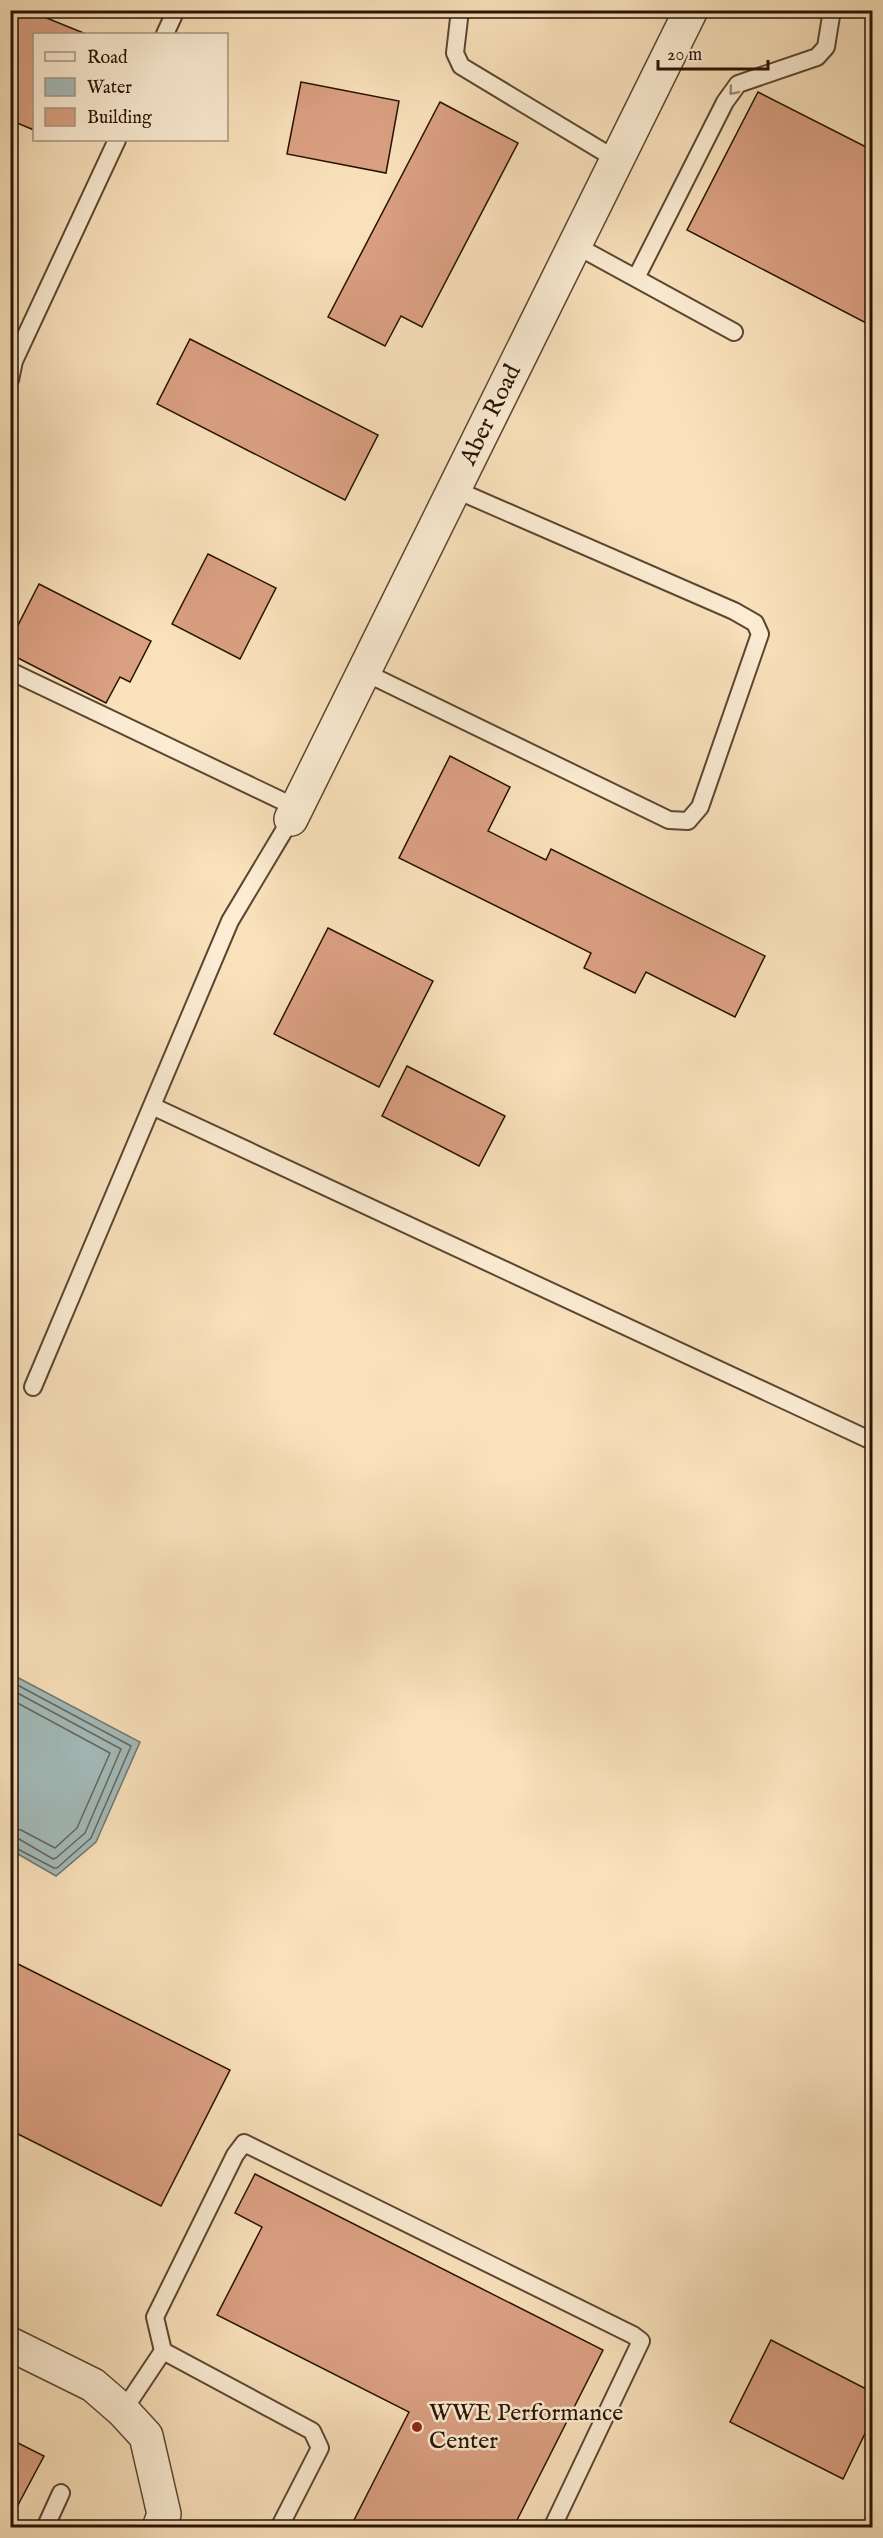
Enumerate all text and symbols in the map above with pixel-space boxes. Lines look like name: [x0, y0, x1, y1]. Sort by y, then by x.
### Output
legend: [33, 33, 228, 141]
scale bar: [658, 33, 768, 71]
text: 20 m: [667, 44, 702, 67]
text: Road: [87, 47, 128, 70]
text: Water: [87, 77, 132, 100]
one-way arrow: [730, 84, 741, 95]
text: Building: [87, 107, 152, 130]
street label: Aber Road: [453, 359, 529, 471]
place label: WWE Performance Center: [429, 2398, 623, 2457]
marker: WWE Performance Center: [410, 2420, 424, 2434]

